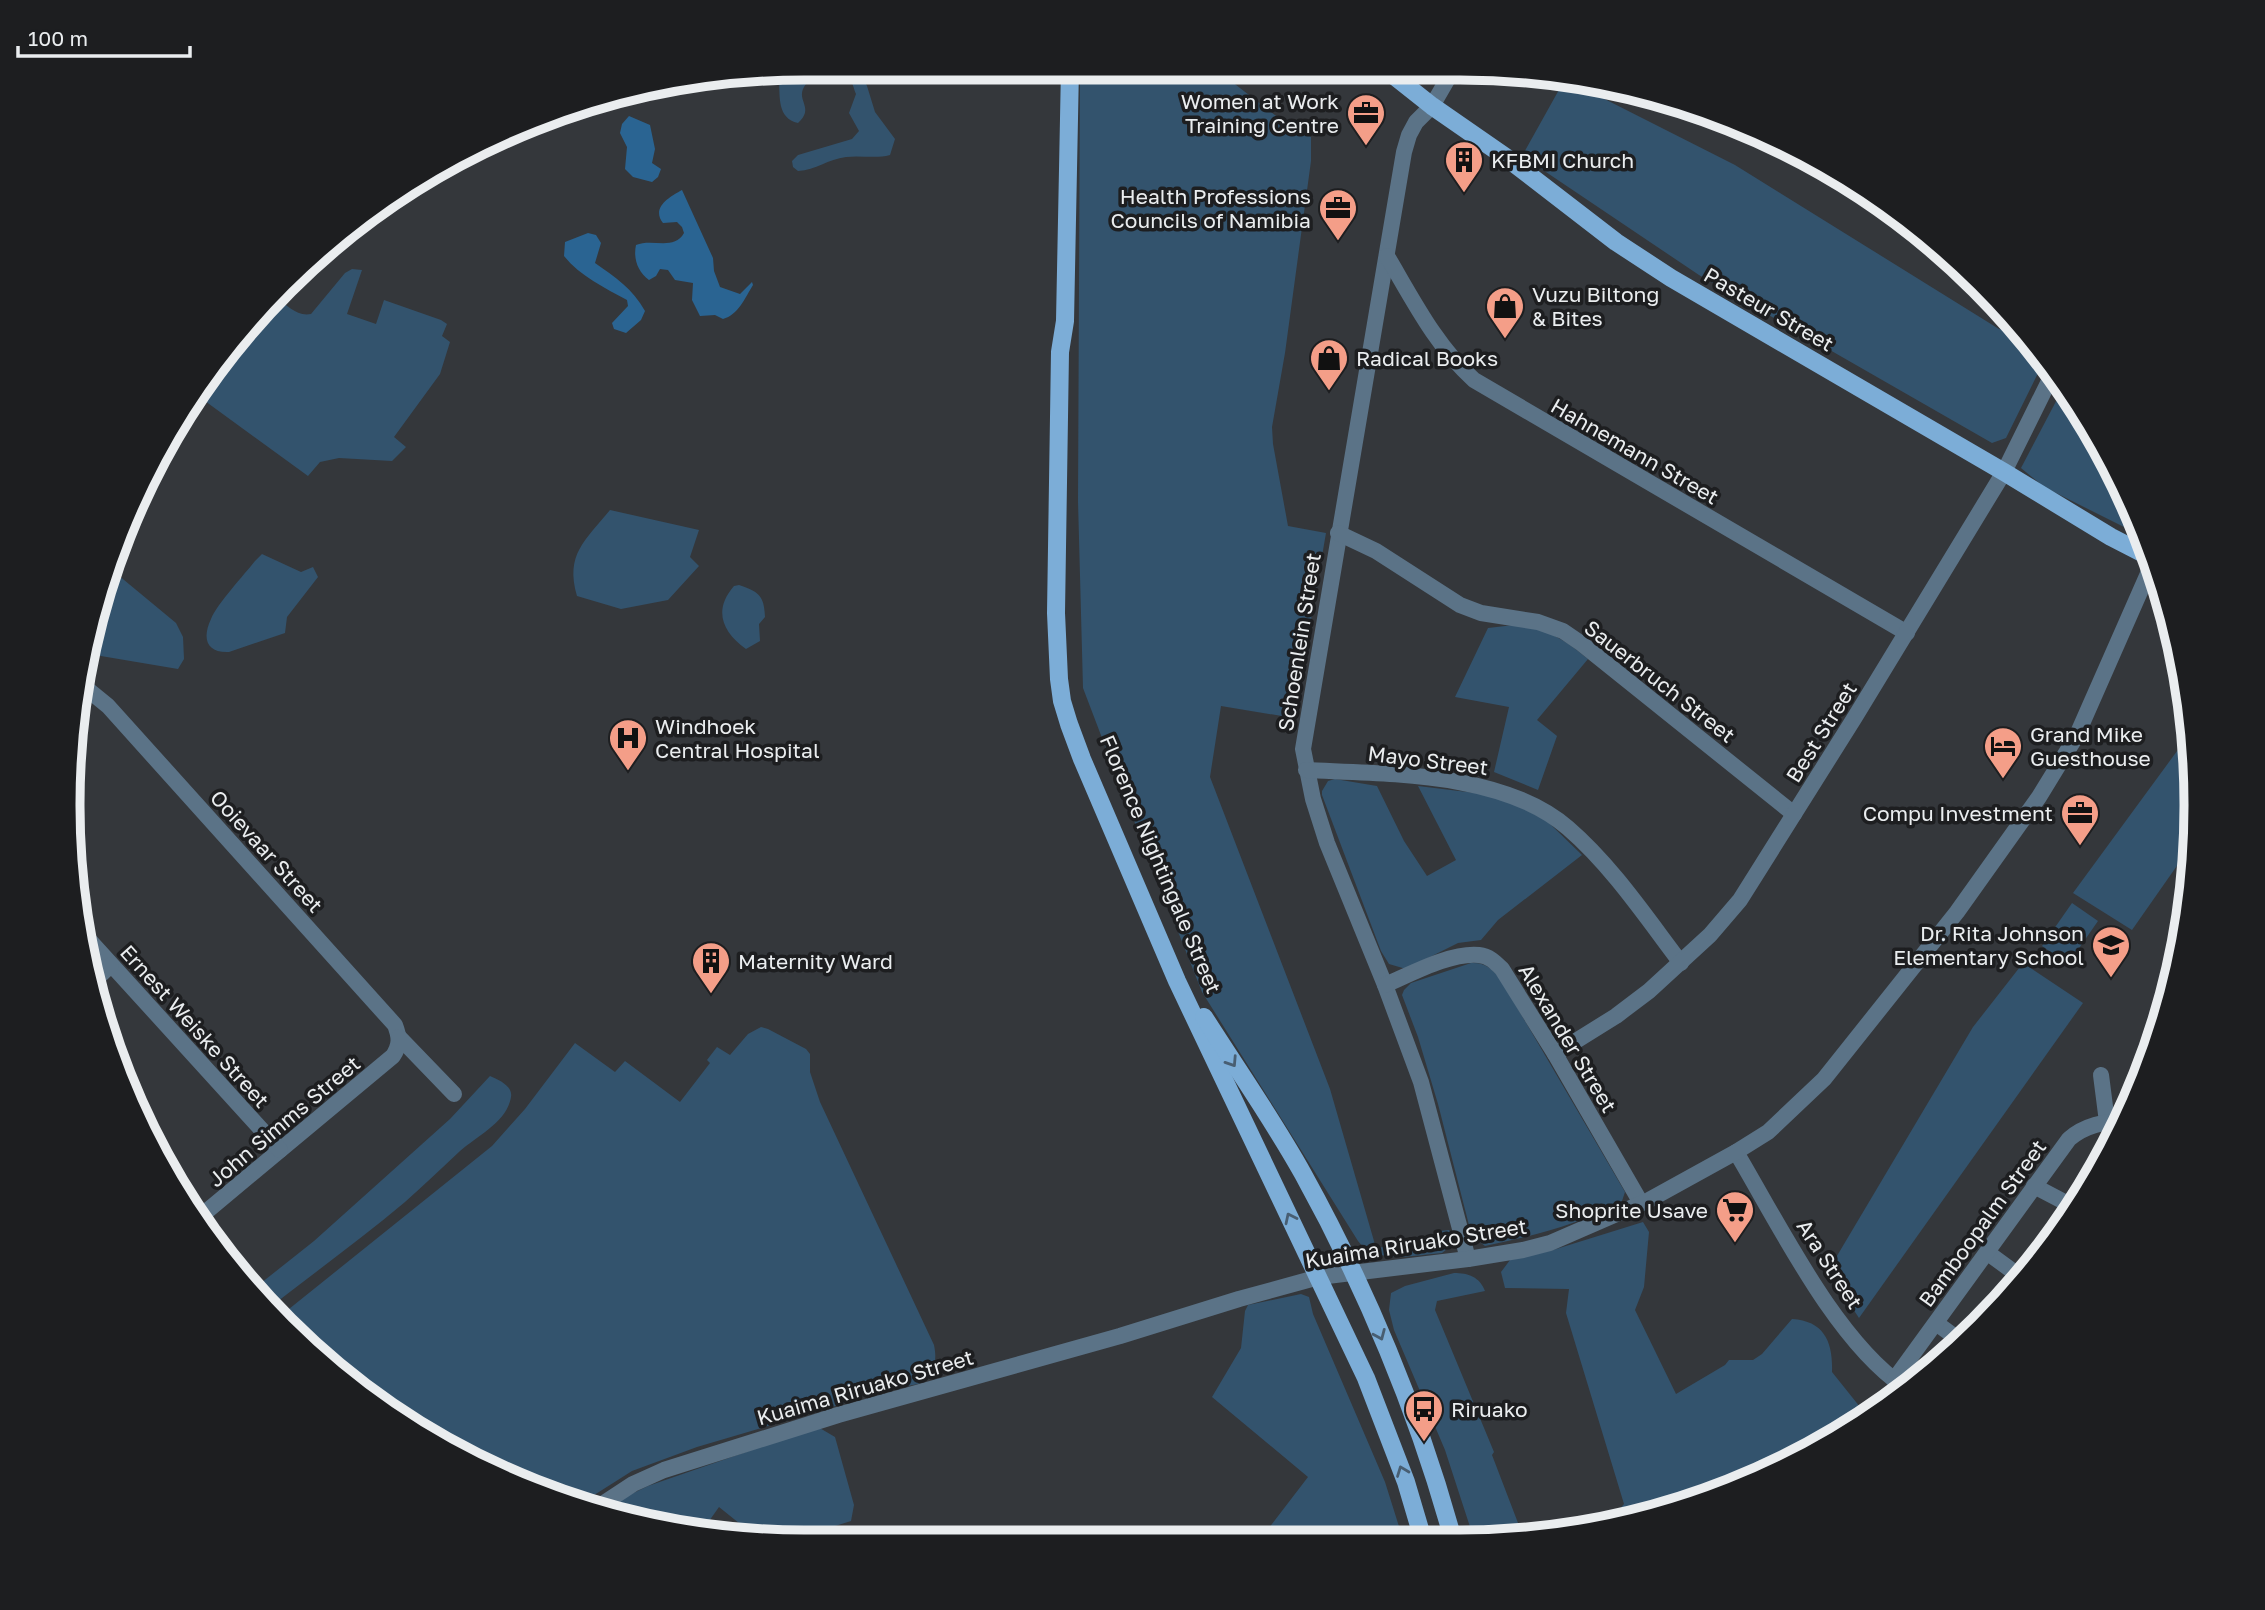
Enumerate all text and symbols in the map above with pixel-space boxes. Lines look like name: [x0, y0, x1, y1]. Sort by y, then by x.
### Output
scale bar: [18, 14, 189, 58]
text: 100 m: [28, 25, 88, 51]
place label: Women at Work Training Centre: [1181, 88, 1339, 138]
office icon: Women at Work Training Centre: [1345, 92, 1387, 147]
building icon: KFBMI Church: [1443, 139, 1485, 194]
place label: KFBMI Church: [1491, 147, 1634, 173]
place label: Health Professions Councils of Namibia: [1111, 183, 1311, 233]
office icon: Health Professions Councils of Namibia: [1317, 187, 1359, 242]
street label: Pasteur Street: [1700, 261, 1838, 357]
place label: Vuzu Biltong & Bites: [1532, 281, 1659, 331]
shop icon: Vuzu Biltong & Bites: [1484, 285, 1526, 340]
shop icon: Radical Books: [1308, 337, 1350, 392]
place label: Radical Books: [1356, 345, 1498, 371]
street label: Hahnemann Street: [1546, 392, 1724, 510]
street label: Schoenlein Street: [1272, 551, 1326, 733]
street label: Sauerbruch Street: [1580, 614, 1740, 748]
street label: Best Street: [1780, 677, 1862, 787]
place label: Windhoek Central Hospital: [655, 713, 820, 763]
hospital icon: Windhoek Central Hospital: [607, 717, 649, 772]
place label: Grand Mike Guesthouse: [2030, 721, 2151, 771]
hotel icon: Grand Mike Guesthouse: [1982, 725, 2024, 780]
street label: Florence Nightingale Street: [1095, 731, 1227, 997]
street label: Mayo Street: [1366, 740, 1490, 780]
street label: Ooievaar Street: [205, 784, 329, 918]
office icon: Compu Investment: [2059, 792, 2101, 847]
place label: Compu Investment: [1863, 800, 2053, 826]
place label: Dr. Rita Johnson Elementary School: [1893, 920, 2084, 970]
school or university icon: Dr. Rita Johnson Elementary School: [2090, 924, 2132, 979]
street label: Ernest Weiske Street: [115, 939, 275, 1113]
building icon: Maternity Ward: [690, 940, 732, 995]
place label: Maternity Ward: [738, 948, 893, 974]
street label: Alexander Street: [1513, 959, 1623, 1117]
street label: John Simms Street: [203, 1050, 365, 1192]
one-way arrow: [1224, 1054, 1237, 1067]
street label: Bamboopalm Street: [1913, 1134, 2051, 1312]
supermarket icon: Shoprite Usave: [1714, 1189, 1756, 1244]
place label: Shoprite Usave: [1555, 1197, 1708, 1223]
one-way arrow: [1285, 1213, 1299, 1225]
street label: Kuaima Riruako Street: [1303, 1213, 1529, 1273]
street label: Ara Street: [1792, 1214, 1868, 1314]
one-way arrow: [1372, 1328, 1386, 1340]
street label: Kuaima Riruako Street: [754, 1344, 976, 1430]
bus stop icon: Riruako: [1403, 1388, 1445, 1443]
place label: Riruako: [1451, 1396, 1528, 1422]
one-way arrow: [1396, 1465, 1410, 1478]

